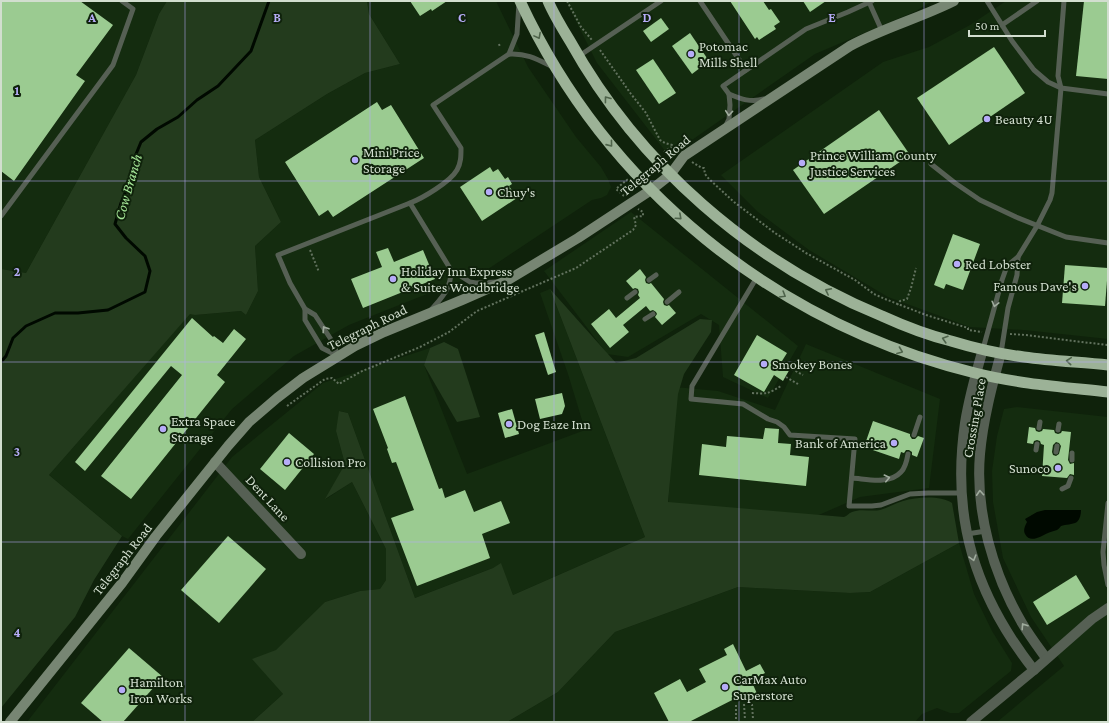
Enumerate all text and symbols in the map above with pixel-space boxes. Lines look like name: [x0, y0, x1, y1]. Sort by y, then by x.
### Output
text: A: [87, 10, 96, 25]
text: B: [273, 10, 281, 25]
text: C: [458, 10, 466, 25]
text: D: [643, 10, 652, 25]
text: E: [828, 10, 836, 25]
scale bar: [969, 12, 1045, 38]
text: 50 m: [975, 19, 1000, 33]
one-way arrow: [533, 32, 540, 39]
place label: Potomac Mills Shell: [699, 38, 758, 70]
marker: Potomac Mills Shell: [686, 49, 696, 59]
text: 1: [15, 83, 20, 98]
one-way arrow: [604, 96, 611, 103]
one-way arrow: [725, 110, 734, 116]
place label: Beauty 4U: [995, 111, 1053, 127]
marker: Beauty 4U: [982, 114, 992, 124]
street label: Telegraph Road: [617, 131, 694, 199]
one-way arrow: [605, 139, 612, 146]
place label: Mini Price Storage: [363, 144, 420, 176]
place label: Prince William County Justice Services: [808, 147, 937, 179]
water label: Cow Branch: [111, 152, 145, 222]
marker: Mini Price Storage: [350, 155, 360, 165]
marker: Prince William County Justice Services: [797, 158, 807, 168]
place label: Chuy's: [497, 184, 535, 200]
marker: Chuy's: [484, 187, 494, 197]
one-way arrow: [674, 213, 682, 220]
place label: Red Lobster: [965, 256, 1031, 272]
marker: Red Lobster: [952, 259, 962, 269]
place label: Holiday Inn Express & Suites Woodbridge: [401, 263, 519, 295]
text: 2: [14, 264, 21, 279]
marker: Holiday Inn Express & Suites Woodbridge: [388, 274, 398, 284]
place label: Famous Dave's: [993, 278, 1077, 294]
marker: Famous Dave's: [1080, 281, 1090, 291]
one-way arrow: [825, 288, 832, 296]
one-way arrow: [779, 290, 786, 297]
street label: Telegraph Road: [324, 300, 410, 353]
one-way arrow: [992, 300, 1000, 307]
one-way arrow: [323, 327, 330, 334]
one-way arrow: [942, 336, 949, 344]
one-way arrow: [897, 346, 904, 354]
place label: Smokey Bones: [772, 356, 852, 372]
one-way arrow: [1066, 357, 1072, 366]
marker: Smokey Bones: [759, 359, 769, 369]
street label: Crossing Place: [959, 377, 989, 459]
place label: Extra Space Storage: [171, 413, 236, 445]
place label: Dog Eaze Inn: [517, 416, 591, 432]
marker: Dog Eaze Inn: [504, 419, 514, 429]
marker: Extra Space Storage: [158, 424, 168, 434]
place label: Bank of America: [795, 435, 887, 451]
marker: Bank of America: [889, 438, 899, 448]
text: 3: [14, 444, 20, 459]
place label: Collision Pro: [295, 454, 366, 470]
marker: Collision Pro: [282, 457, 292, 467]
place label: Sunoco: [1009, 460, 1050, 476]
marker: Sunoco: [1053, 463, 1063, 473]
street label: Dent Lane: [243, 472, 293, 524]
one-way arrow: [884, 475, 890, 483]
one-way arrow: [976, 490, 985, 496]
street label: Telegraph Road: [89, 519, 155, 598]
one-way arrow: [968, 555, 977, 562]
one-way arrow: [1021, 623, 1029, 630]
text: 4: [13, 625, 21, 640]
place label: CarMax Auto Superstore: [733, 671, 807, 703]
place label: Hamilton Iron Works: [130, 674, 192, 706]
marker: CarMax Auto Superstore: [720, 682, 730, 692]
marker: Hamilton Iron Works: [117, 685, 127, 695]

